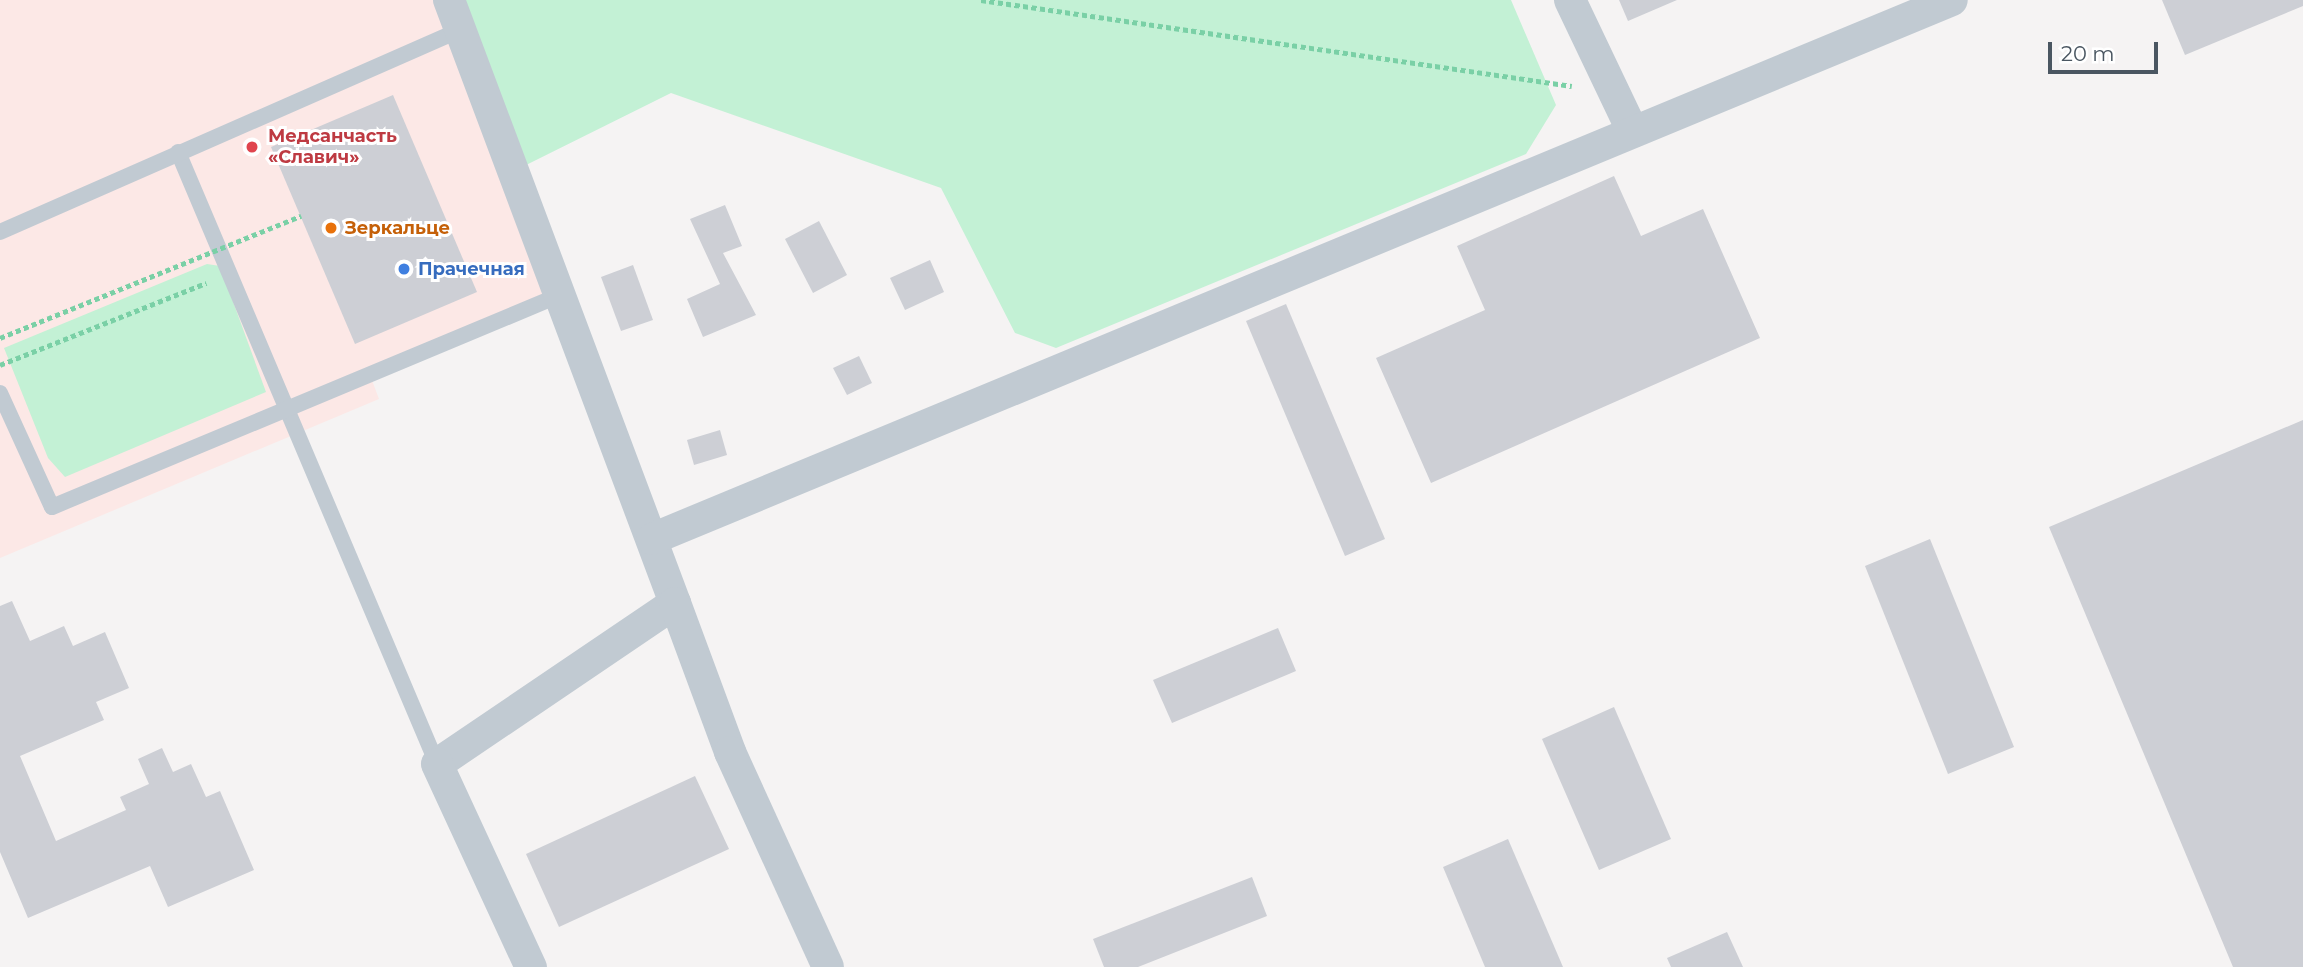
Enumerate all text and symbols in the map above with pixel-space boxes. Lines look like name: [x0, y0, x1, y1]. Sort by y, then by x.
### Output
scale bar: [2051, 28, 2161, 72]
text: 20 m: [2061, 41, 2115, 66]
place label: Медсанчасть «Славич»: [268, 126, 397, 168]
marker: Медсанчасть «Славич»: [242, 137, 262, 157]
place label: Зеркальце: [345, 217, 450, 239]
marker: Зеркальце: [323, 220, 339, 236]
place label: Прачечная: [418, 258, 525, 280]
marker: Прачечная: [396, 261, 412, 277]

